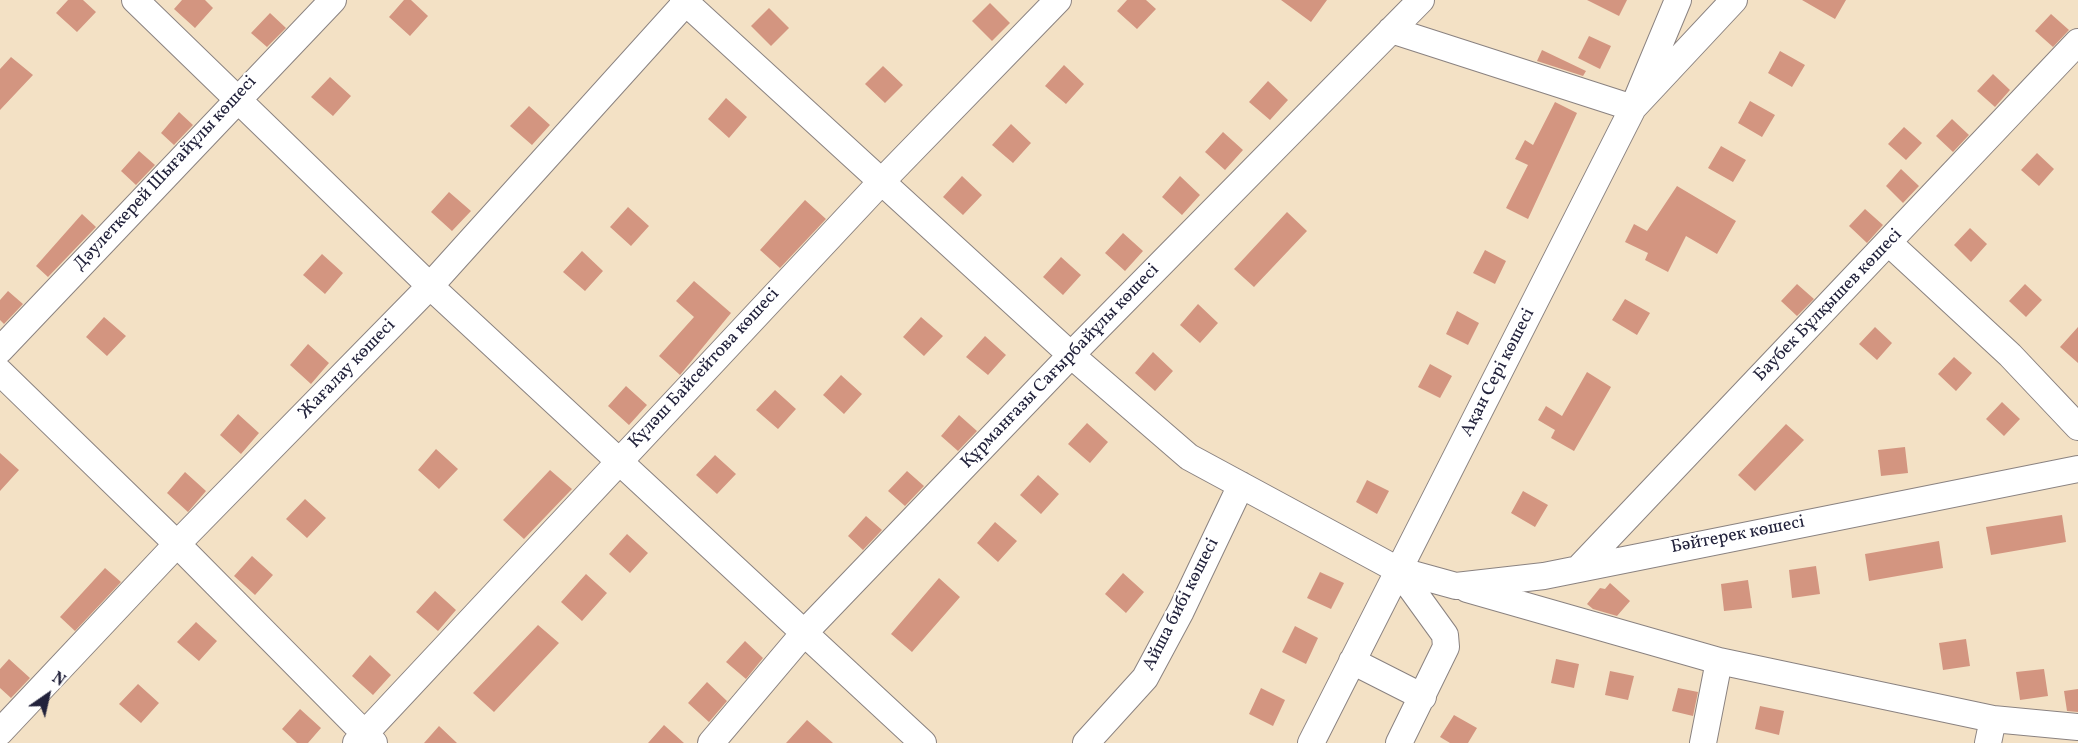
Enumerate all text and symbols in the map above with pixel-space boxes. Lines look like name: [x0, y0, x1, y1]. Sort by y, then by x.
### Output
street label: Дәулеткерей Шығайұлы көшесі: [70, 72, 262, 276]
street label: Баубек Бұлқышев көшесі: [1750, 225, 1908, 387]
street label: Құрманғазы Сағырбайұлы көшесі: [957, 260, 1165, 474]
street label: Күләш Байсейтова көшесі: [625, 284, 785, 454]
street label: Ақан Сері көшесі: [1457, 305, 1541, 441]
street label: Жағалау көшесі: [295, 316, 401, 424]
street label: Бәйтерек көшесі: [1669, 512, 1807, 560]
street label: Айша бибі көшесі: [1139, 535, 1225, 675]
north arrow: [18, 665, 78, 725]
text: N: [47, 668, 69, 692]

